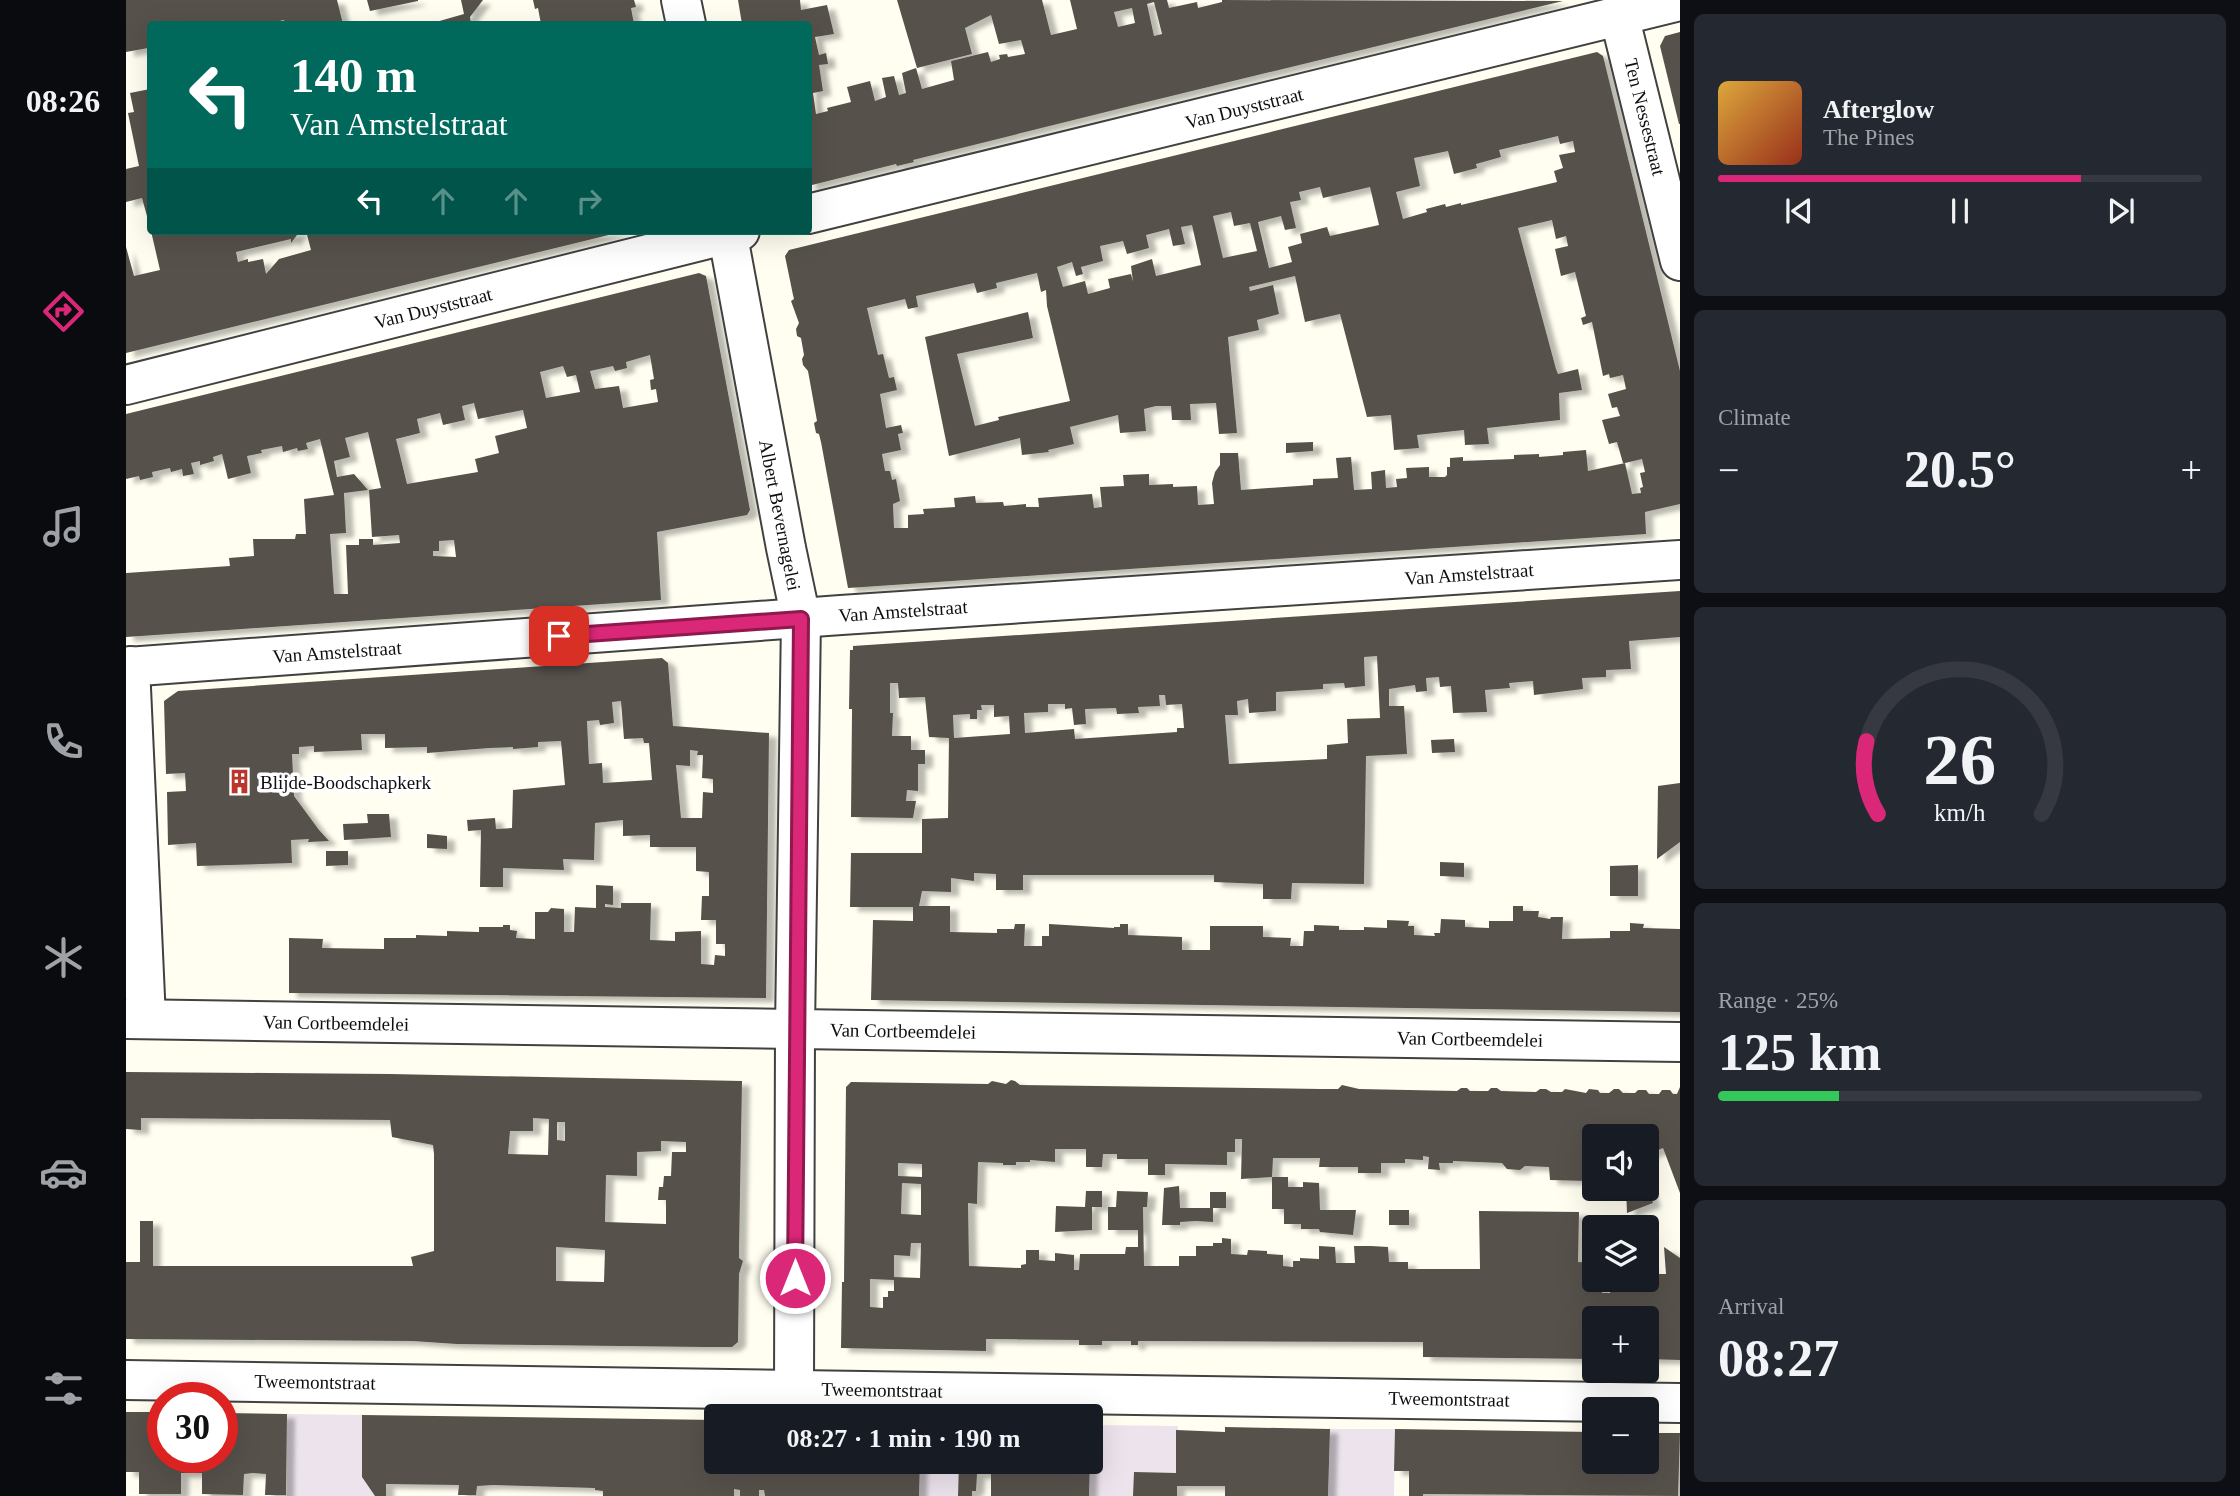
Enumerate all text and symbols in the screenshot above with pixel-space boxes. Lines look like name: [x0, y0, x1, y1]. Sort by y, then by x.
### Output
text: 140 m: [290, 48, 417, 103]
icon: left: [175, 49, 266, 140]
street label: Ten Nessestraat: [1620, 56, 1670, 178]
text: 08:26: [26, 83, 100, 119]
street label: Van Duyststraat: [1183, 83, 1306, 133]
text: Afterglow: [1823, 95, 1934, 124]
text: Van Amstelstraat: [290, 106, 508, 142]
text: The Pines: [1823, 125, 1914, 150]
icon: left: [351, 182, 389, 220]
icon: ahead: [424, 182, 462, 220]
icon: ahead: [497, 182, 535, 220]
icon: right: [570, 182, 608, 220]
icon: previous: [1780, 192, 1818, 230]
icon: pause: [1941, 192, 1979, 230]
icon: next: [2102, 192, 2140, 230]
street label: Van Duyststraat: [372, 283, 495, 333]
icon: directions: [39, 287, 88, 336]
text: Climate: [1718, 405, 1791, 430]
street label: Albert Bevernagelei: [755, 438, 805, 592]
text: 20.5°: [1904, 441, 2016, 498]
text: −: [1718, 449, 1739, 491]
text: +: [2181, 449, 2202, 491]
icon: music: [39, 502, 88, 551]
street label: Van Amstelstraat: [1404, 559, 1535, 589]
street label: Van Amstelstraat: [838, 596, 969, 626]
pin: [529, 606, 589, 666]
icon: arrive: [540, 617, 578, 655]
street label: Van Amstelstraat: [272, 637, 403, 667]
icon: phone: [39, 717, 88, 766]
text: 26: [1924, 719, 1996, 800]
building icon: Blijde-Boodschapkerk: [226, 768, 254, 796]
place label: Blijde-Boodschapkerk: [260, 772, 431, 793]
text: km/h: [1934, 799, 1986, 826]
icon: climate: [39, 933, 88, 982]
text: Range · 25%: [1718, 988, 1838, 1013]
street label: Van Cortbeemdelei: [263, 1011, 409, 1035]
street label: Van Cortbeemdelei: [830, 1019, 976, 1043]
text: 125 km: [1718, 1024, 1881, 1081]
street label: Van Cortbeemdelei: [1397, 1027, 1543, 1051]
map controls: [1582, 1124, 1659, 1474]
button: sound: [1582, 1124, 1659, 1201]
icon: car: [39, 1148, 88, 1197]
button: layers: [1582, 1215, 1659, 1292]
position arrow: [758, 1241, 832, 1315]
text: Arrival: [1718, 1294, 1784, 1319]
button: +: [1582, 1306, 1659, 1383]
text: 08:27: [1718, 1330, 1839, 1387]
icon: filters: [39, 1364, 88, 1413]
street label: Tweemontstraat: [254, 1370, 376, 1394]
street label: Tweemontstraat: [821, 1378, 943, 1402]
speed limit sign: 30: [147, 1382, 238, 1473]
street label: Tweemontstraat: [1388, 1387, 1510, 1411]
button: −: [1582, 1397, 1659, 1474]
text: 08:27 · 1 min · 190 m: [787, 1424, 1021, 1453]

